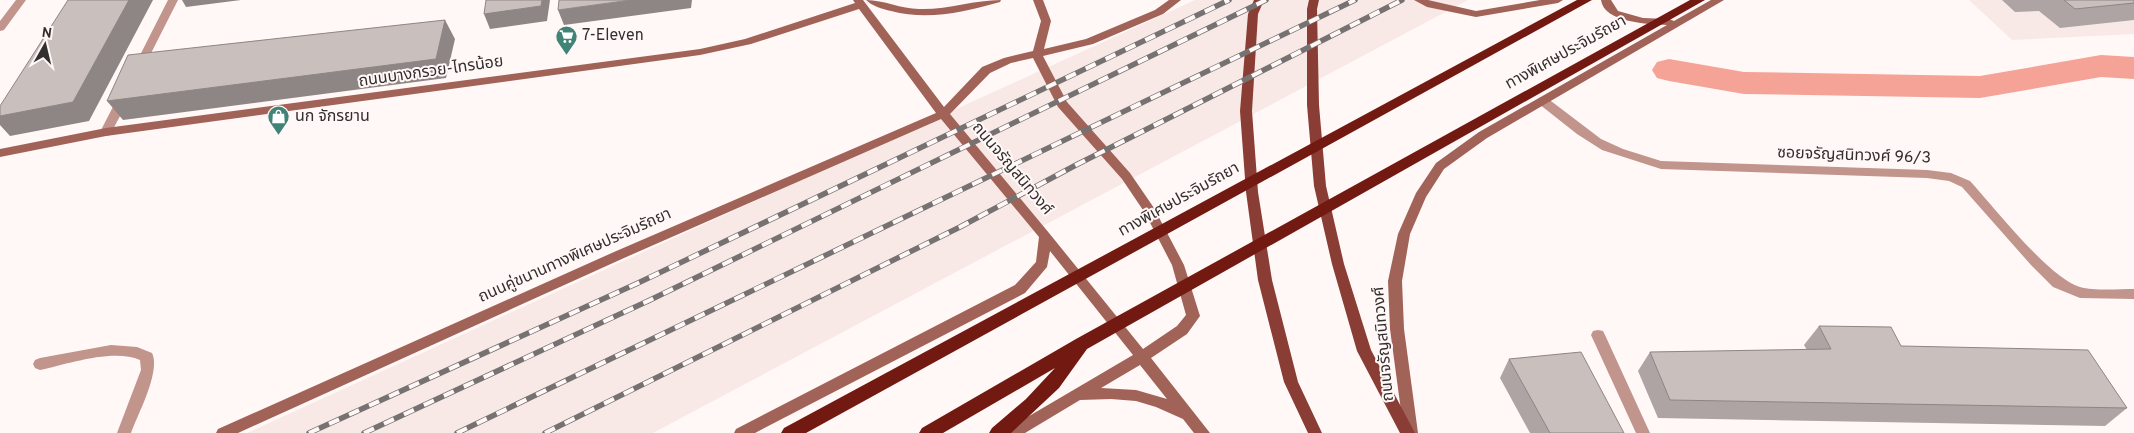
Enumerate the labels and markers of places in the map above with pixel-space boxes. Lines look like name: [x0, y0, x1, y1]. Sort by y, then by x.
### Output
supermarket icon: 7-Eleven: [554, 24, 578, 55]
place label: 7-Eleven: [582, 26, 644, 46]
shop icon: นก จักรยาน: [267, 105, 291, 136]
place label: นก จักรยาน: [295, 107, 370, 127]

